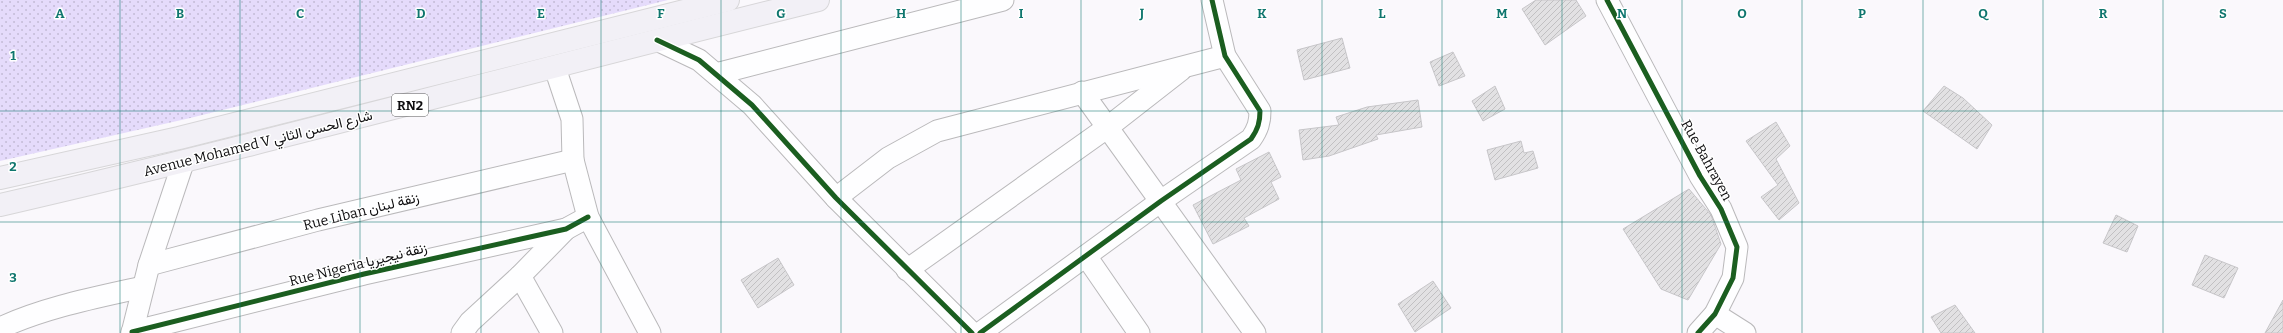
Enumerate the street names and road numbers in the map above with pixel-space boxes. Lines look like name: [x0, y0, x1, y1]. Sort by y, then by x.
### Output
road number: RN2: [392, 94, 428, 116]
street label: Avenue Mohamed V شارع الحسن الثاني: [142, 107, 375, 183]
street label: Rue Bahrayen: [1677, 117, 1736, 204]
street label: Rue Liban زنقة لبنان: [301, 189, 421, 234]
street label: Rue Nigeria زنقة نيجيريا: [287, 239, 429, 290]

